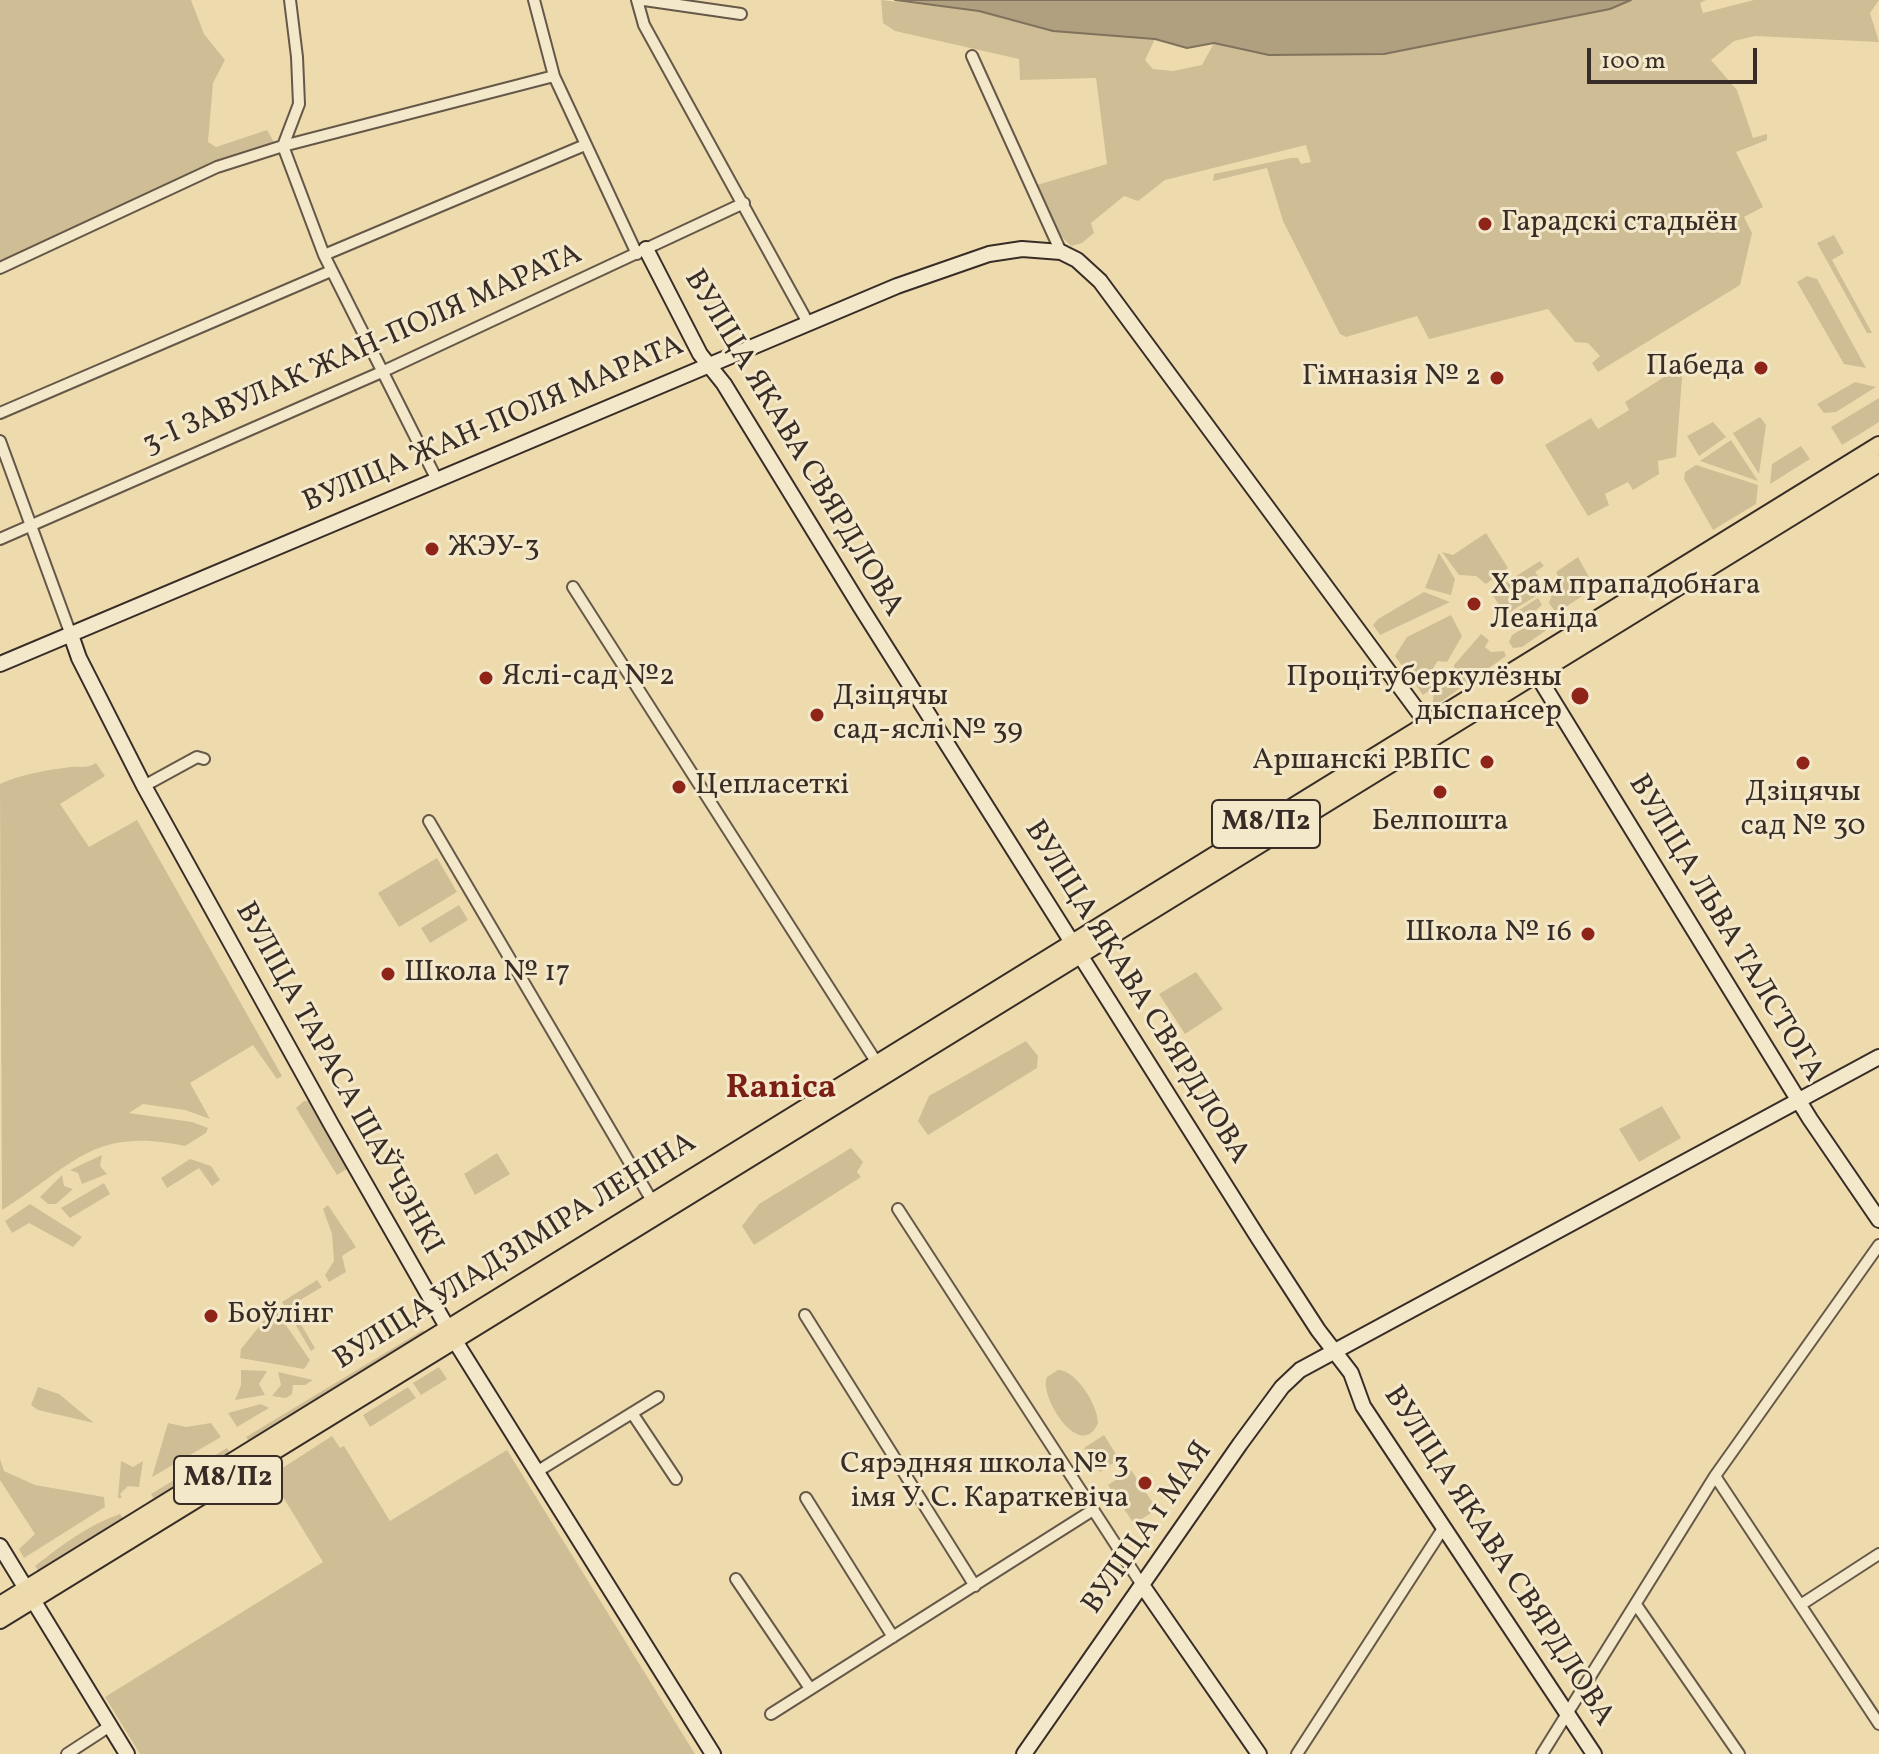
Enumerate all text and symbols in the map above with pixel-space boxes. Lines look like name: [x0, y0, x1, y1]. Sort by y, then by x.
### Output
scale bar: [1591, 32, 1761, 82]
text: 100 m: [1601, 45, 1666, 79]
place label: Гарадскі стадыён: [1501, 206, 1738, 242]
marker: Гарадскі стадыён: [1476, 215, 1494, 233]
street label: 3-І ЗАВУЛАК ЖАН-ПОЛЯ МАРАТА: [138, 238, 588, 464]
street label: ВУЛІЦА ЯКАВА СВЯРДЛОВА: [674, 264, 910, 624]
street label: ВУЛІЦА ЖАН-ПОЛЯ МАРАТА: [298, 329, 690, 523]
place label: Пабеда: [1646, 350, 1745, 386]
marker: Пабеда: [1752, 359, 1770, 377]
place label: Гімназія № 2: [1302, 360, 1481, 396]
marker: Гімназія № 2: [1488, 369, 1506, 387]
place label: ЖЭУ-3: [448, 531, 540, 567]
marker: ЖЭУ-3: [423, 540, 441, 558]
place label: Храм прападобнага Леаніда: [1490, 569, 1761, 640]
marker: Храм прападобнага Леаніда: [1465, 595, 1483, 613]
place label: Яслі-сад №2: [502, 660, 675, 696]
place label: Процітуберкулёзны дыспансер: [1286, 661, 1562, 732]
marker: Яслі-сад №2: [477, 669, 495, 687]
place label: Дзіцячы сад-яслі № 39: [833, 680, 1023, 750]
marker: Процітуберкулёзны дыспансер: [1569, 685, 1591, 707]
marker: Дзіцячы сад-яслі № 39: [808, 706, 826, 724]
place label: Аршанскі РВПС: [1252, 744, 1471, 780]
marker: Аршанскі РВПС: [1478, 753, 1496, 771]
marker: Дзіцячы сад № 30: [1794, 754, 1812, 772]
place label: Цепласеткі: [695, 769, 849, 805]
street label: ВУЛІЦА ЛЬВА ТАЛСТОГА: [1618, 769, 1830, 1089]
place label: Дзіцячы сад № 30: [1740, 776, 1866, 846]
marker: Цепласеткі: [670, 778, 688, 796]
marker: Белпошта: [1431, 783, 1449, 801]
road number: М8/П2: [1212, 800, 1320, 848]
place label: Белпошта: [1371, 805, 1509, 841]
street label: ВУЛІЦА ЯКАВА СВЯРДЛОВА: [1014, 815, 1256, 1171]
street label: ВУЛІЦА ТАРАСА ШАЎЧЭНКІ: [225, 897, 449, 1261]
place label: Школа № 16: [1405, 916, 1572, 952]
marker: Школа № 16: [1579, 925, 1597, 943]
place label: Школа № 17: [404, 956, 570, 992]
marker: Школа № 17: [379, 965, 397, 983]
district label: Ranica: [726, 1071, 836, 1111]
street label: ВУЛІЦА УЛАДЗІМІРА ЛЕНІНА: [328, 1126, 704, 1380]
place label: Боўлінг: [227, 1298, 333, 1334]
marker: Боўлінг: [202, 1307, 220, 1325]
street label: ВУЛІЦА ЯКАВА СВЯРДЛОВА: [1374, 1380, 1620, 1734]
street label: ВУЛІЦА 1 МАЯ: [1076, 1436, 1222, 1622]
place label: Сярэдняя школа № 3 імя У. С. Караткевіча: [840, 1448, 1129, 1518]
road number: М8/П2: [174, 1456, 282, 1504]
marker: Сярэдняя школа № 3 імя У. С. Караткевіча: [1136, 1474, 1154, 1492]

